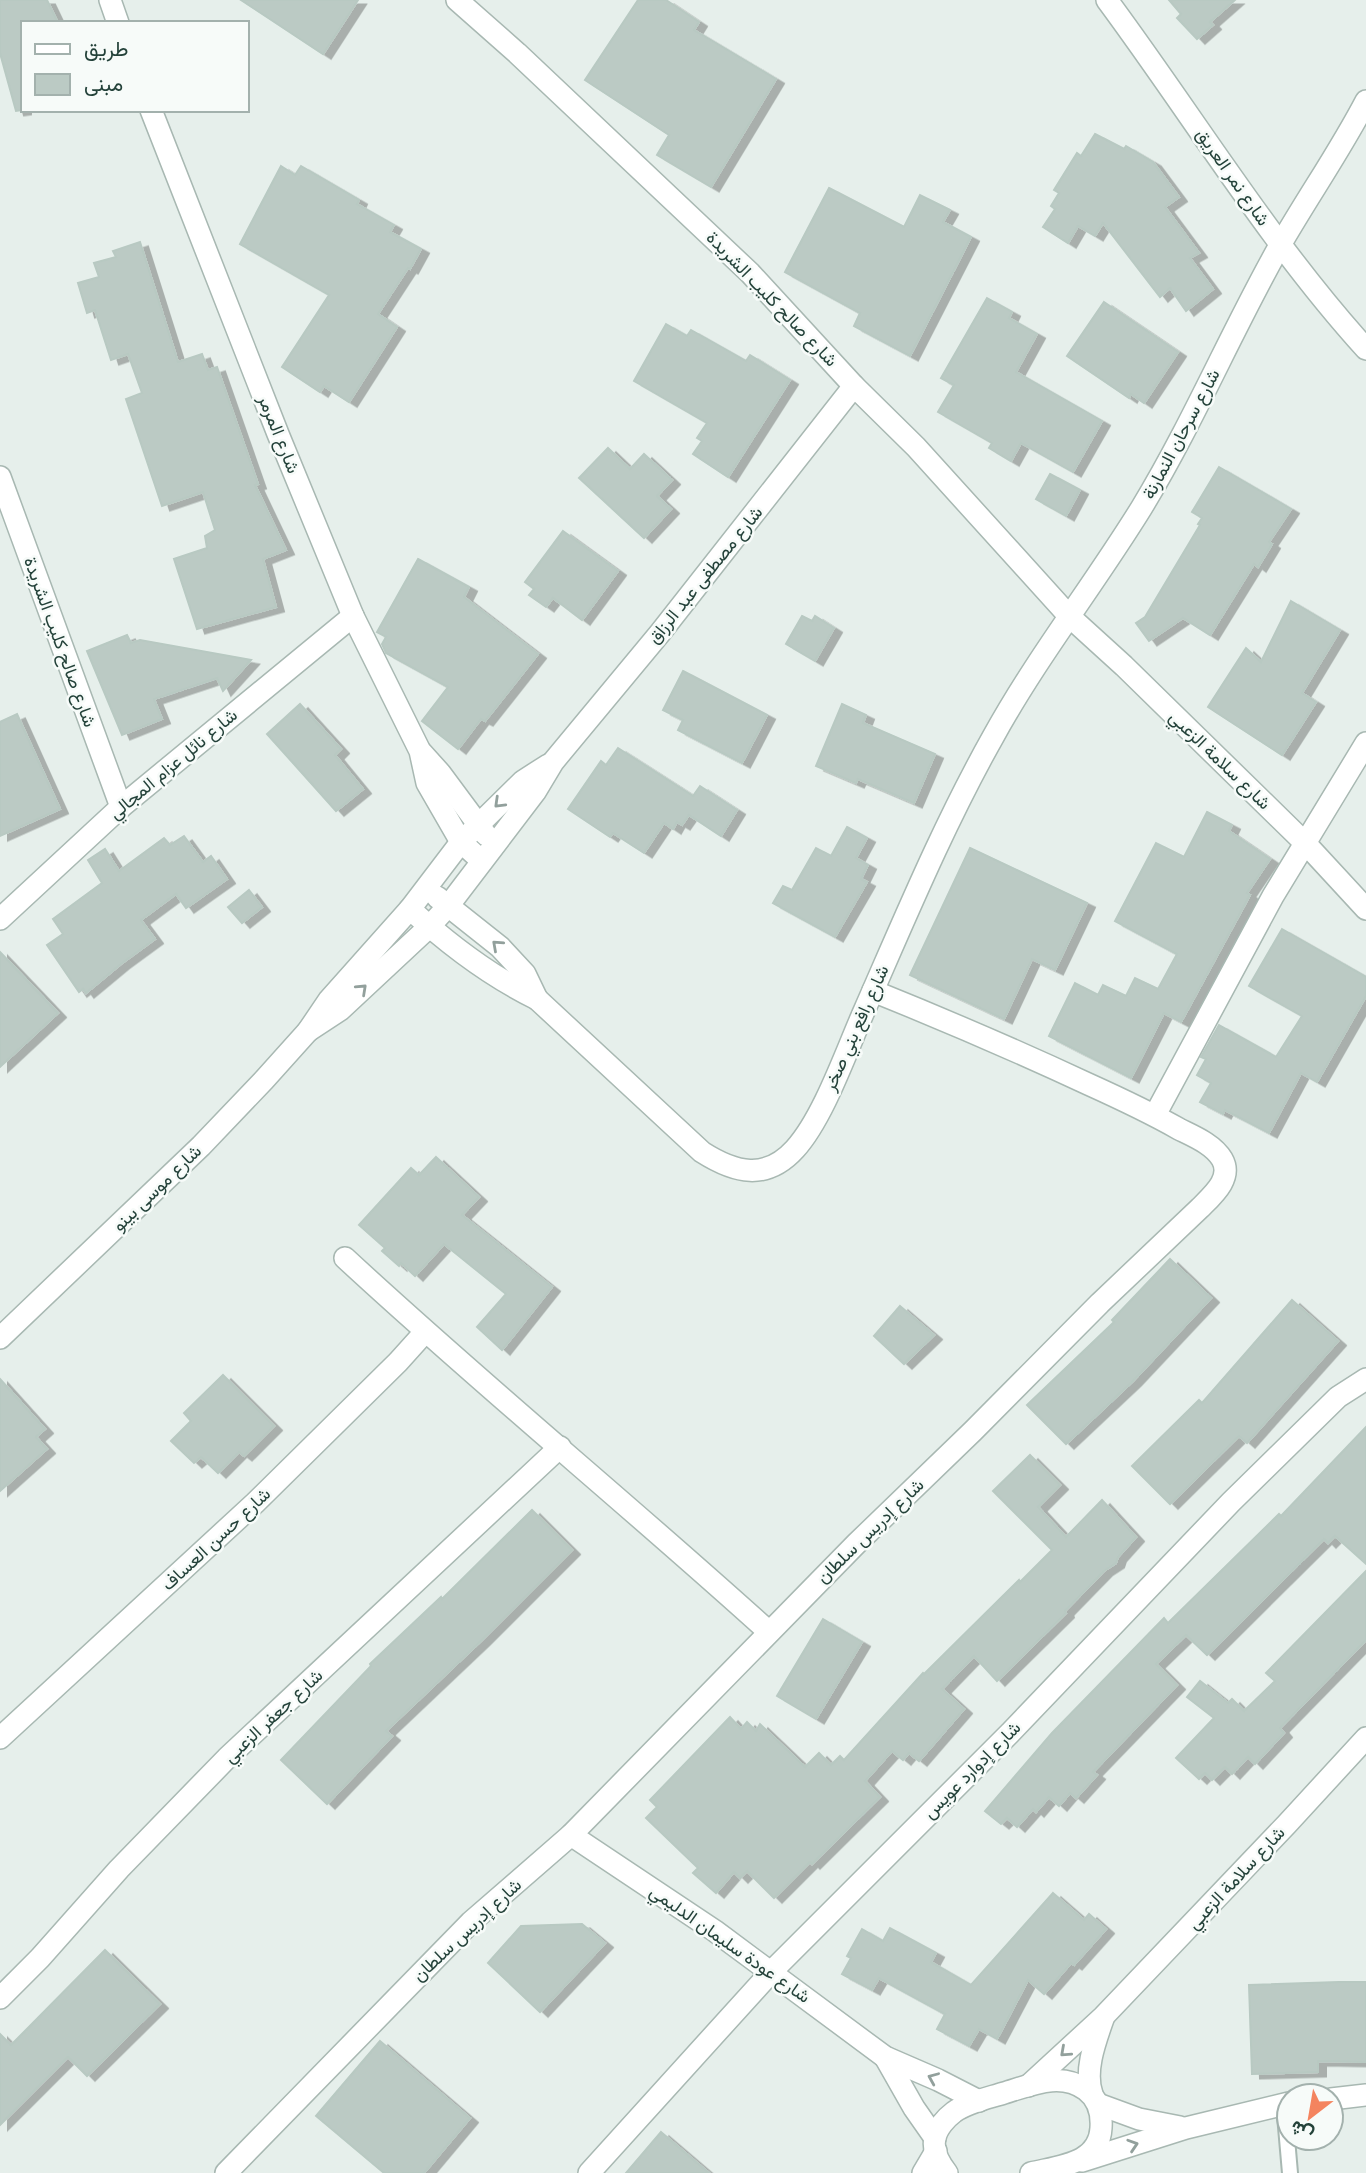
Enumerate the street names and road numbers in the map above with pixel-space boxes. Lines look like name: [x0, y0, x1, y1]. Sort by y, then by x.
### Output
street label: شارع نمر العريق: [1190, 123, 1276, 231]
street label: شارع صالح كليب الشريدة: [701, 226, 843, 372]
street label: شارع سرحان النمارنة: [1137, 365, 1225, 503]
street label: شارع المرمر: [252, 390, 306, 477]
street label: شارع مصطفى عبد الرزاق: [642, 501, 768, 649]
street label: شارع صالح كليب الشريدة: [18, 554, 102, 730]
street label: شارع نائل عزام المجالي: [104, 703, 244, 827]
street label: شارع سلامة الزعبي: [1162, 705, 1276, 817]
street label: شارع رافع بني صخر: [817, 961, 897, 1097]
street label: شارع موسى بينو: [107, 1139, 207, 1237]
street label: شارع إدريس سلطان: [811, 1473, 929, 1589]
street label: شارع حسن العساف: [156, 1482, 276, 1596]
street label: شارع جعفر الزعبي: [218, 1664, 330, 1770]
street label: شارع إدوارد عويس: [918, 1716, 1026, 1824]
street label: شارع سلامة الزعبي: [1182, 1821, 1292, 1937]
street label: شارع إدريس سلطان: [407, 1873, 527, 1987]
street label: شارع عودة سليمان الدليمي: [643, 1879, 815, 2011]

